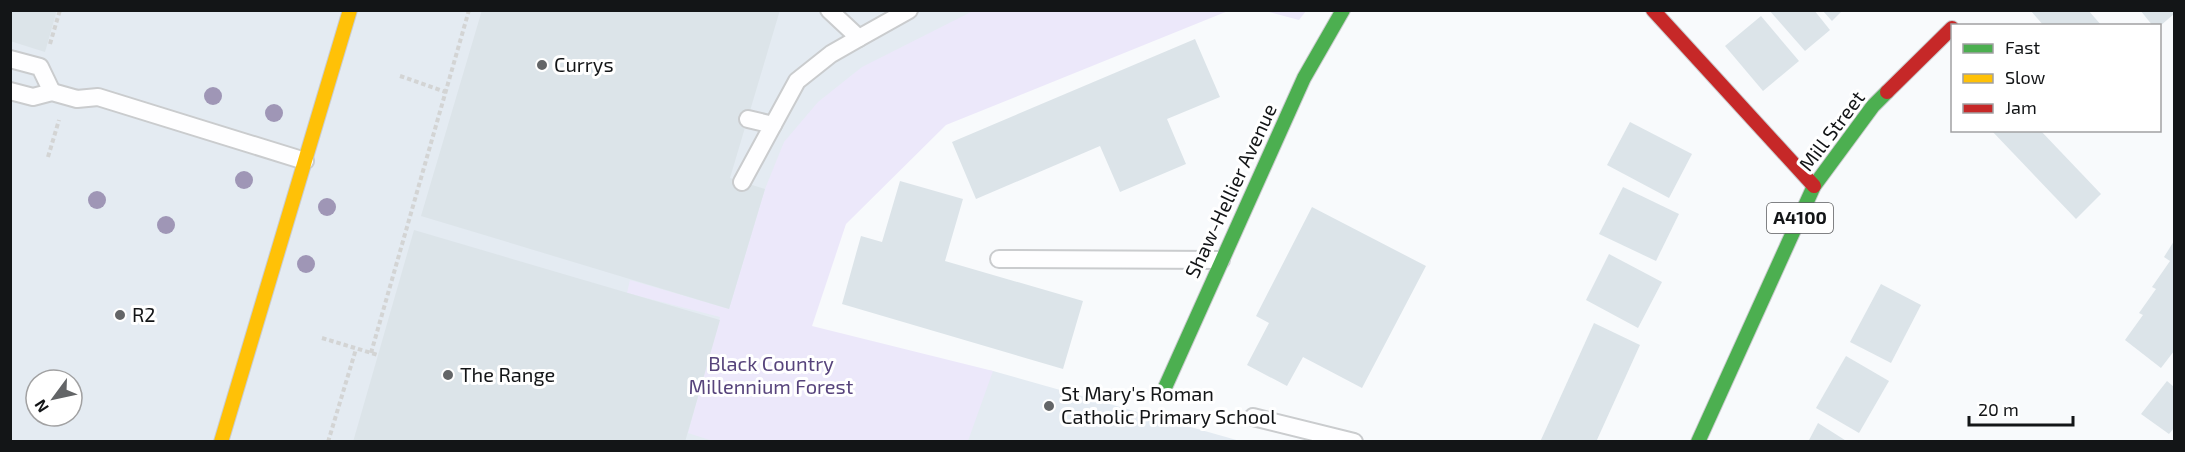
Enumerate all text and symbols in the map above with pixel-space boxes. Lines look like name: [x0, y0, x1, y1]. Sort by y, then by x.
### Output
legend: [1951, 24, 2161, 132]
text: Fast: [2005, 36, 2040, 58]
place label: Currys: [554, 52, 614, 76]
marker: Currys: [535, 58, 549, 72]
text: Slow: [2005, 66, 2046, 88]
street label: Mill Street: [1793, 85, 1869, 175]
text: Jam: [2005, 96, 2037, 118]
street label: Shaw-Hellier Avenue: [1179, 100, 1281, 282]
road number: A4100: [1767, 203, 1833, 233]
place label: R2: [132, 302, 156, 326]
marker: R2: [113, 308, 127, 322]
park label: Black Country Millennium Forest: [689, 351, 854, 398]
place label: The Range: [460, 362, 555, 386]
north arrow: [24, 368, 84, 428]
marker: The Range: [441, 368, 455, 382]
place label: St Mary's Roman Catholic Primary School: [1061, 381, 1276, 428]
scale bar: [1969, 389, 2072, 427]
text: N: [30, 396, 52, 416]
text: 20 m: [1978, 398, 2019, 420]
marker: St Mary's Roman Catholic Primary School: [1042, 399, 1056, 413]

